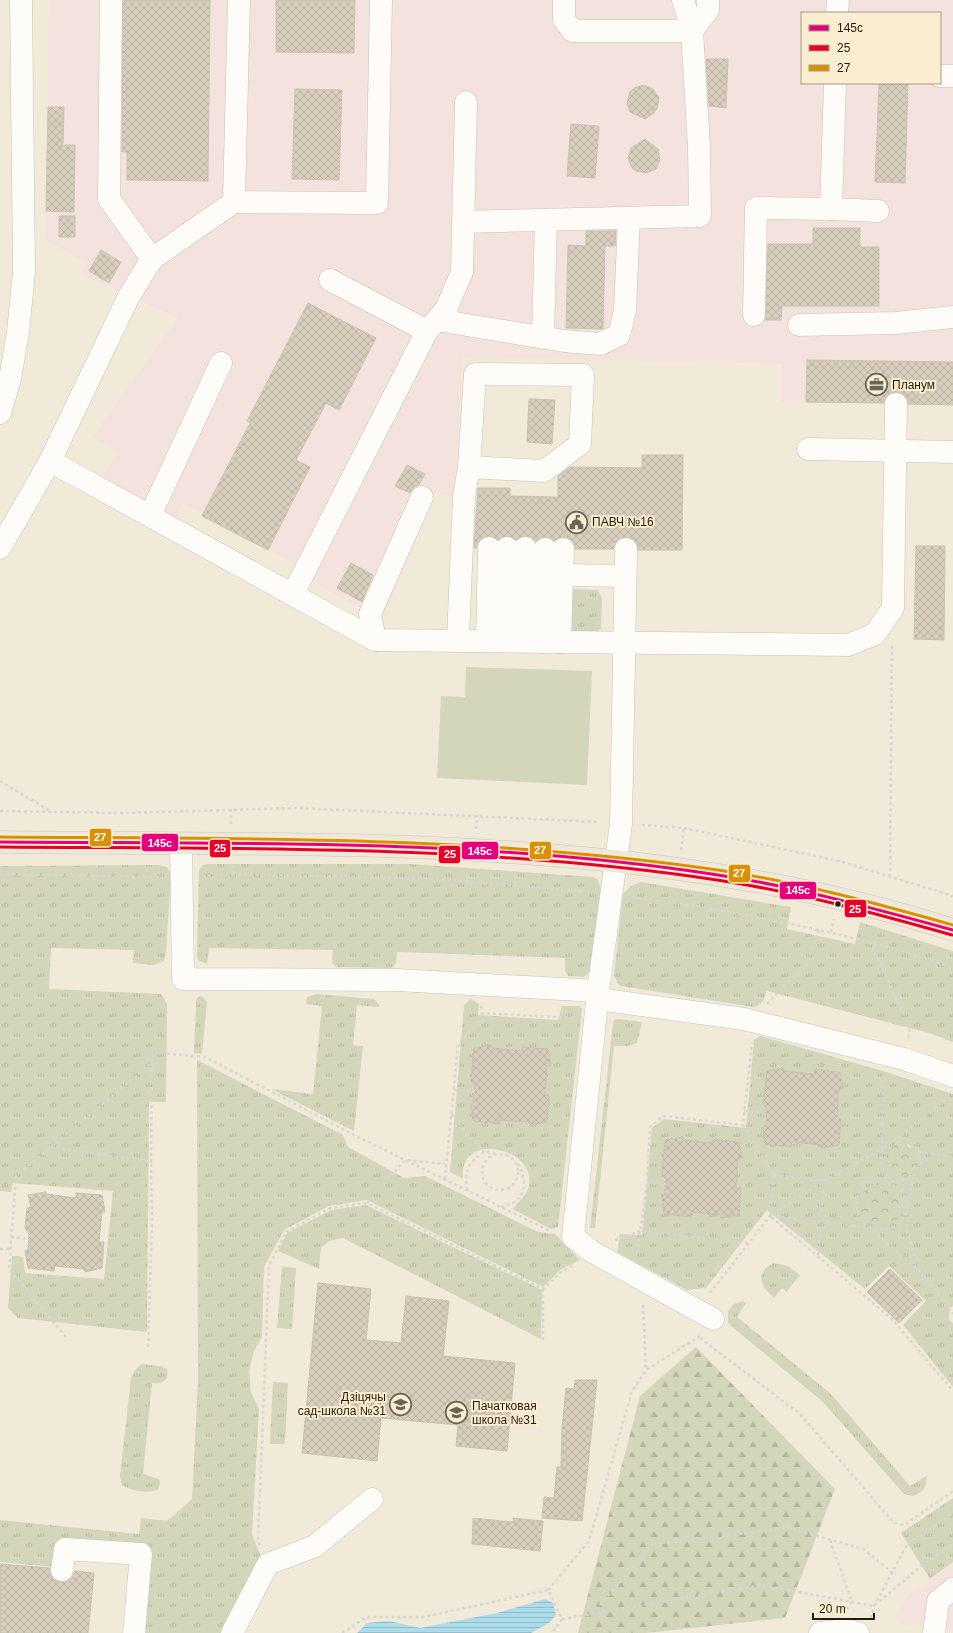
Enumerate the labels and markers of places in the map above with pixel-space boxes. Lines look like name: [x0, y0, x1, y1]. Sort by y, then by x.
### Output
office icon: Планум: [864, 372, 890, 398]
place label: Планум: [892, 378, 935, 392]
public building icon: ПАВЧ №16: [564, 509, 590, 535]
place label: ПАВЧ №16: [592, 515, 654, 529]
unlabelled marker: [833, 899, 843, 909]
place label: Дзіцячы сад-школа №31: [298, 1390, 386, 1418]
school or university icon: Дзіцячы сад-школа №31: [388, 1391, 414, 1417]
place label: Пачатковая школа №31: [472, 1399, 537, 1427]
school or university icon: Пачатковая школа №31: [443, 1400, 469, 1426]

